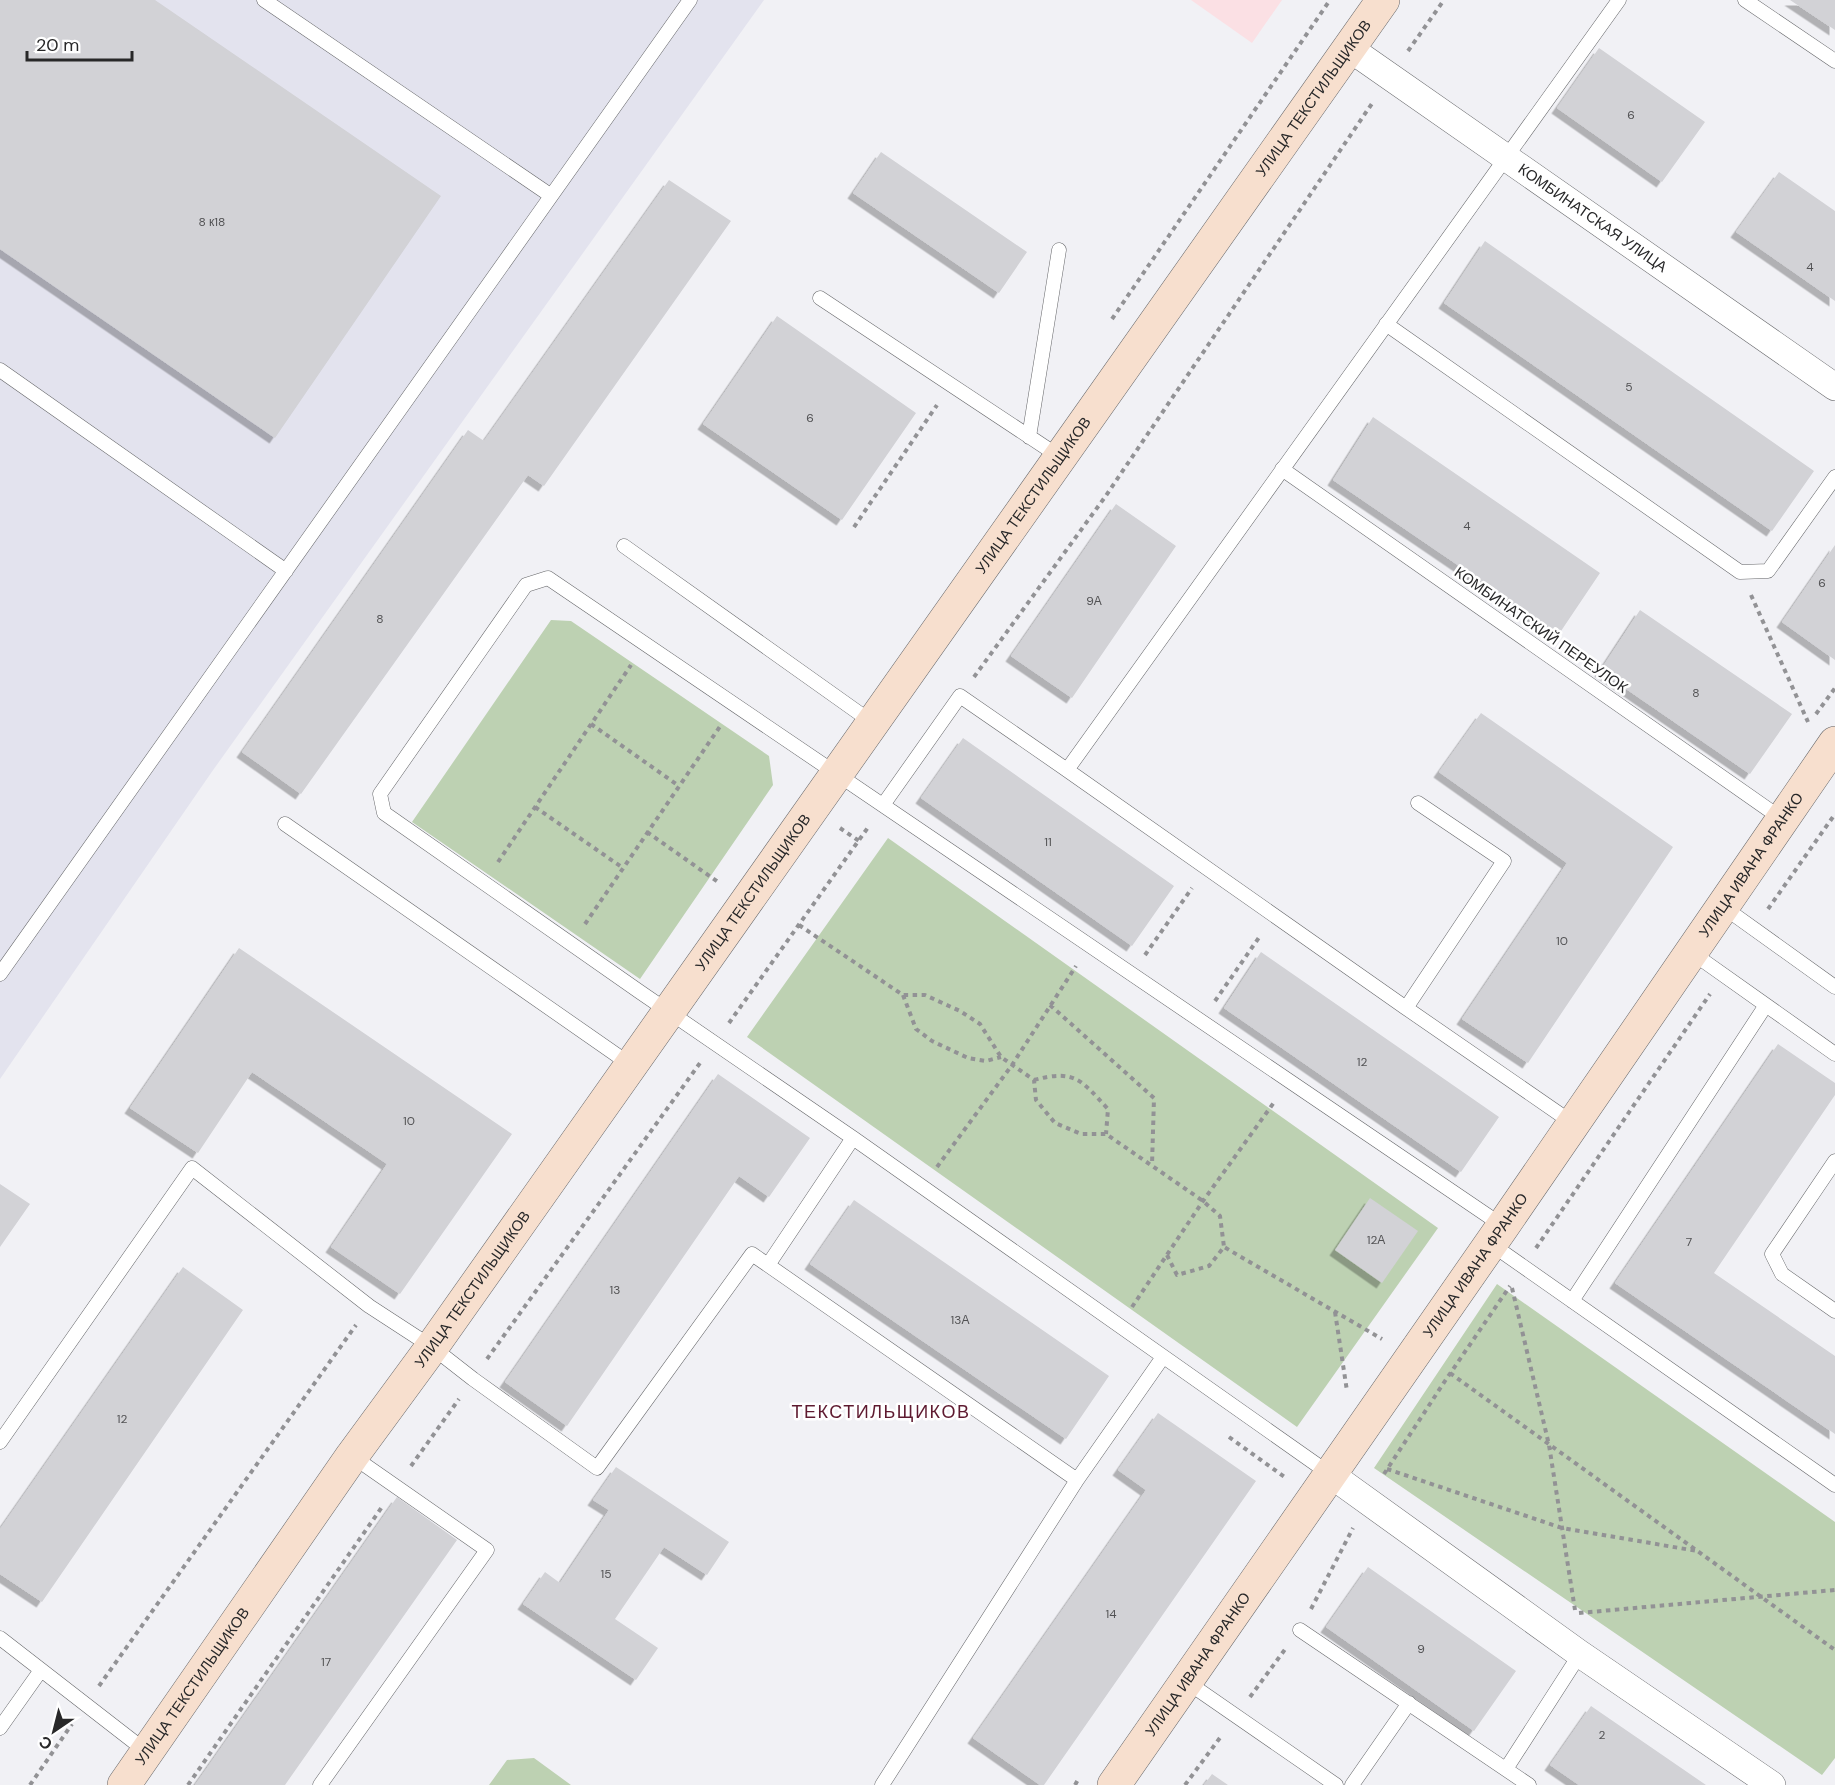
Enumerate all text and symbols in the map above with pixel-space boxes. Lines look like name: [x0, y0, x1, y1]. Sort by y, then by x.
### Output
street label: УЛИЦА ТЕКСТИЛЬЩИКОВ: [1251, 16, 1376, 181]
scale bar: [27, 24, 132, 62]
text: 20 m: [36, 33, 79, 57]
house number: 6: [1627, 107, 1635, 123]
street label: КОМБИНАТСКАЯ УЛИЦА: [1514, 159, 1671, 277]
house number: 8 к18: [199, 214, 225, 230]
house number: 4: [1806, 259, 1814, 275]
house number: 5: [1625, 379, 1633, 395]
house number: 6: [806, 410, 814, 426]
street label: УЛИЦА ТЕКСТИЛЬЩИКОВ: [971, 413, 1096, 578]
house number: 4: [1463, 518, 1471, 534]
street label: КОМБИНАТСКИЙ ПЕРЕУЛОК: [1450, 562, 1632, 698]
house number: 6: [1818, 575, 1826, 591]
house number: 9А: [1086, 593, 1102, 609]
house number: 8: [376, 611, 384, 627]
house number: 8: [1692, 685, 1700, 701]
street label: УЛИЦА ИВАНА ФРАНКО: [1694, 789, 1808, 941]
street label: УЛИЦА ТЕКСТИЛЬЩИКОВ: [691, 810, 815, 975]
house number: 11: [1044, 834, 1052, 850]
house number: 10: [1556, 933, 1568, 949]
house number: 12: [1357, 1054, 1367, 1070]
house number: 10: [403, 1113, 415, 1129]
street label: УЛИЦА ИВАНА ФРАНКО: [1418, 1189, 1533, 1342]
street label: УЛИЦА ТЕКСТИЛЬЩИКОВ: [410, 1207, 535, 1372]
house number: 12А: [1367, 1232, 1385, 1248]
house number: 7: [1686, 1234, 1692, 1250]
house number: 13: [610, 1282, 620, 1298]
house number: 13А: [951, 1312, 969, 1328]
district label: ТЕКСТИЛЬЩИКОВ: [792, 1400, 970, 1424]
house number: 12: [117, 1411, 127, 1427]
house number: 15: [600, 1566, 612, 1582]
street label: УЛИЦА ИВАНА ФРАНКО: [1141, 1588, 1255, 1740]
street label: УЛИЦА ТЕКСТИЛЬЩИКОВ: [131, 1604, 254, 1769]
house number: 14: [1105, 1606, 1117, 1622]
house number: 9: [1417, 1641, 1425, 1657]
house number: 17: [321, 1654, 331, 1670]
north arrow: [24, 1701, 84, 1761]
house number: 2: [1599, 1727, 1606, 1743]
text: С: [35, 1731, 56, 1755]

